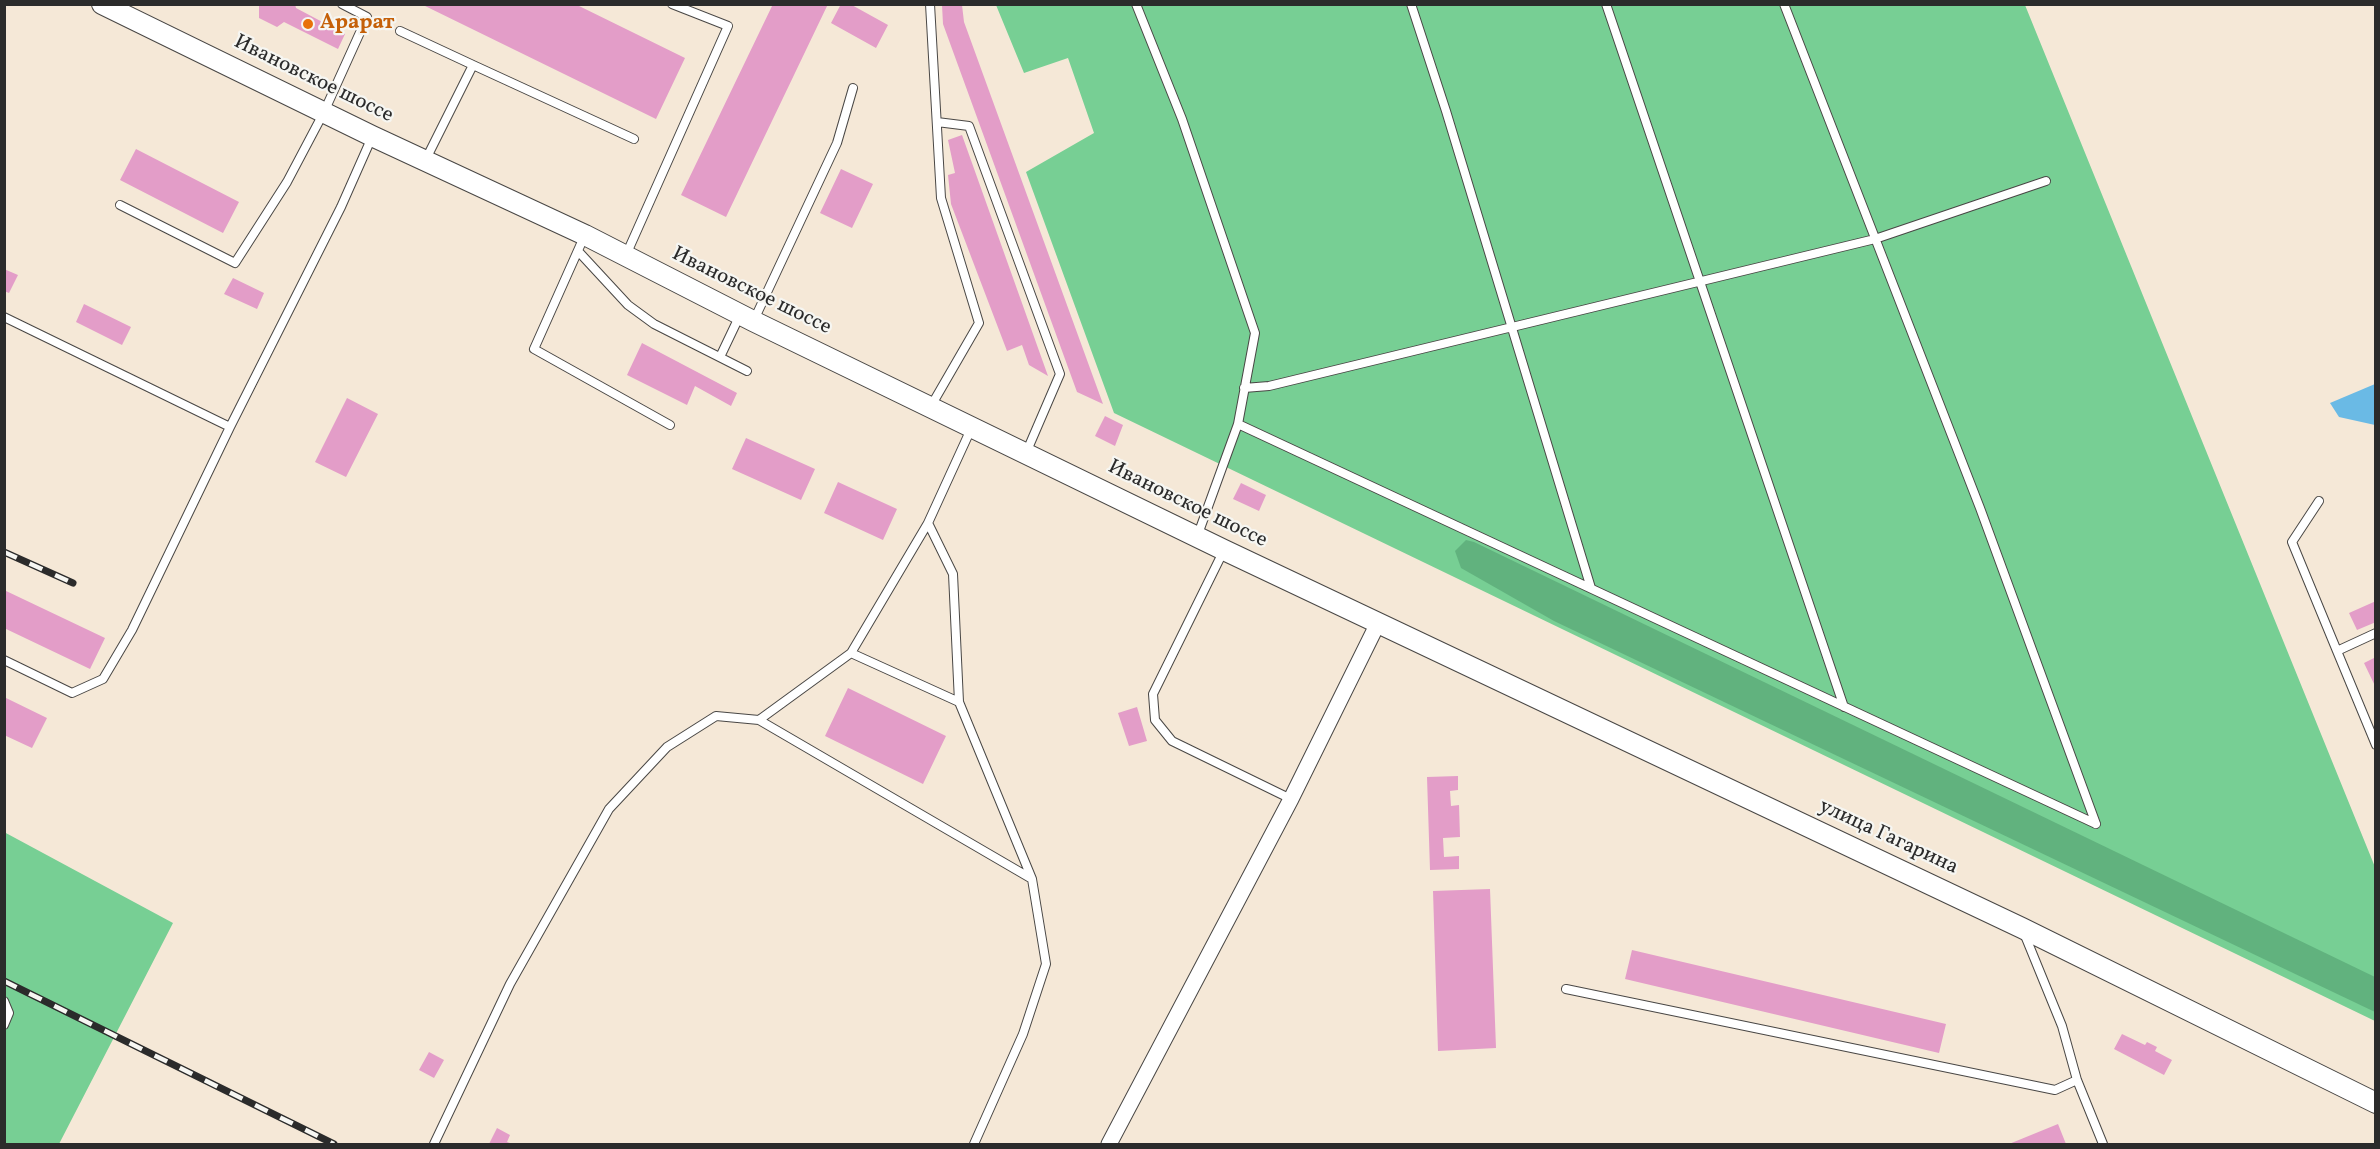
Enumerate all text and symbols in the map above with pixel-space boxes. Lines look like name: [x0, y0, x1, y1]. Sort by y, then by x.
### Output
place label: Арарат: [320, 11, 395, 37]
marker: Арарат: [301, 17, 315, 31]
street label: Ивановское шоссе: [229, 30, 397, 130]
street label: Ивановское шоссе: [667, 242, 835, 342]
street label: Ивановское шоссе: [1103, 455, 1271, 555]
street label: улица Гагарина: [1814, 795, 1962, 881]

